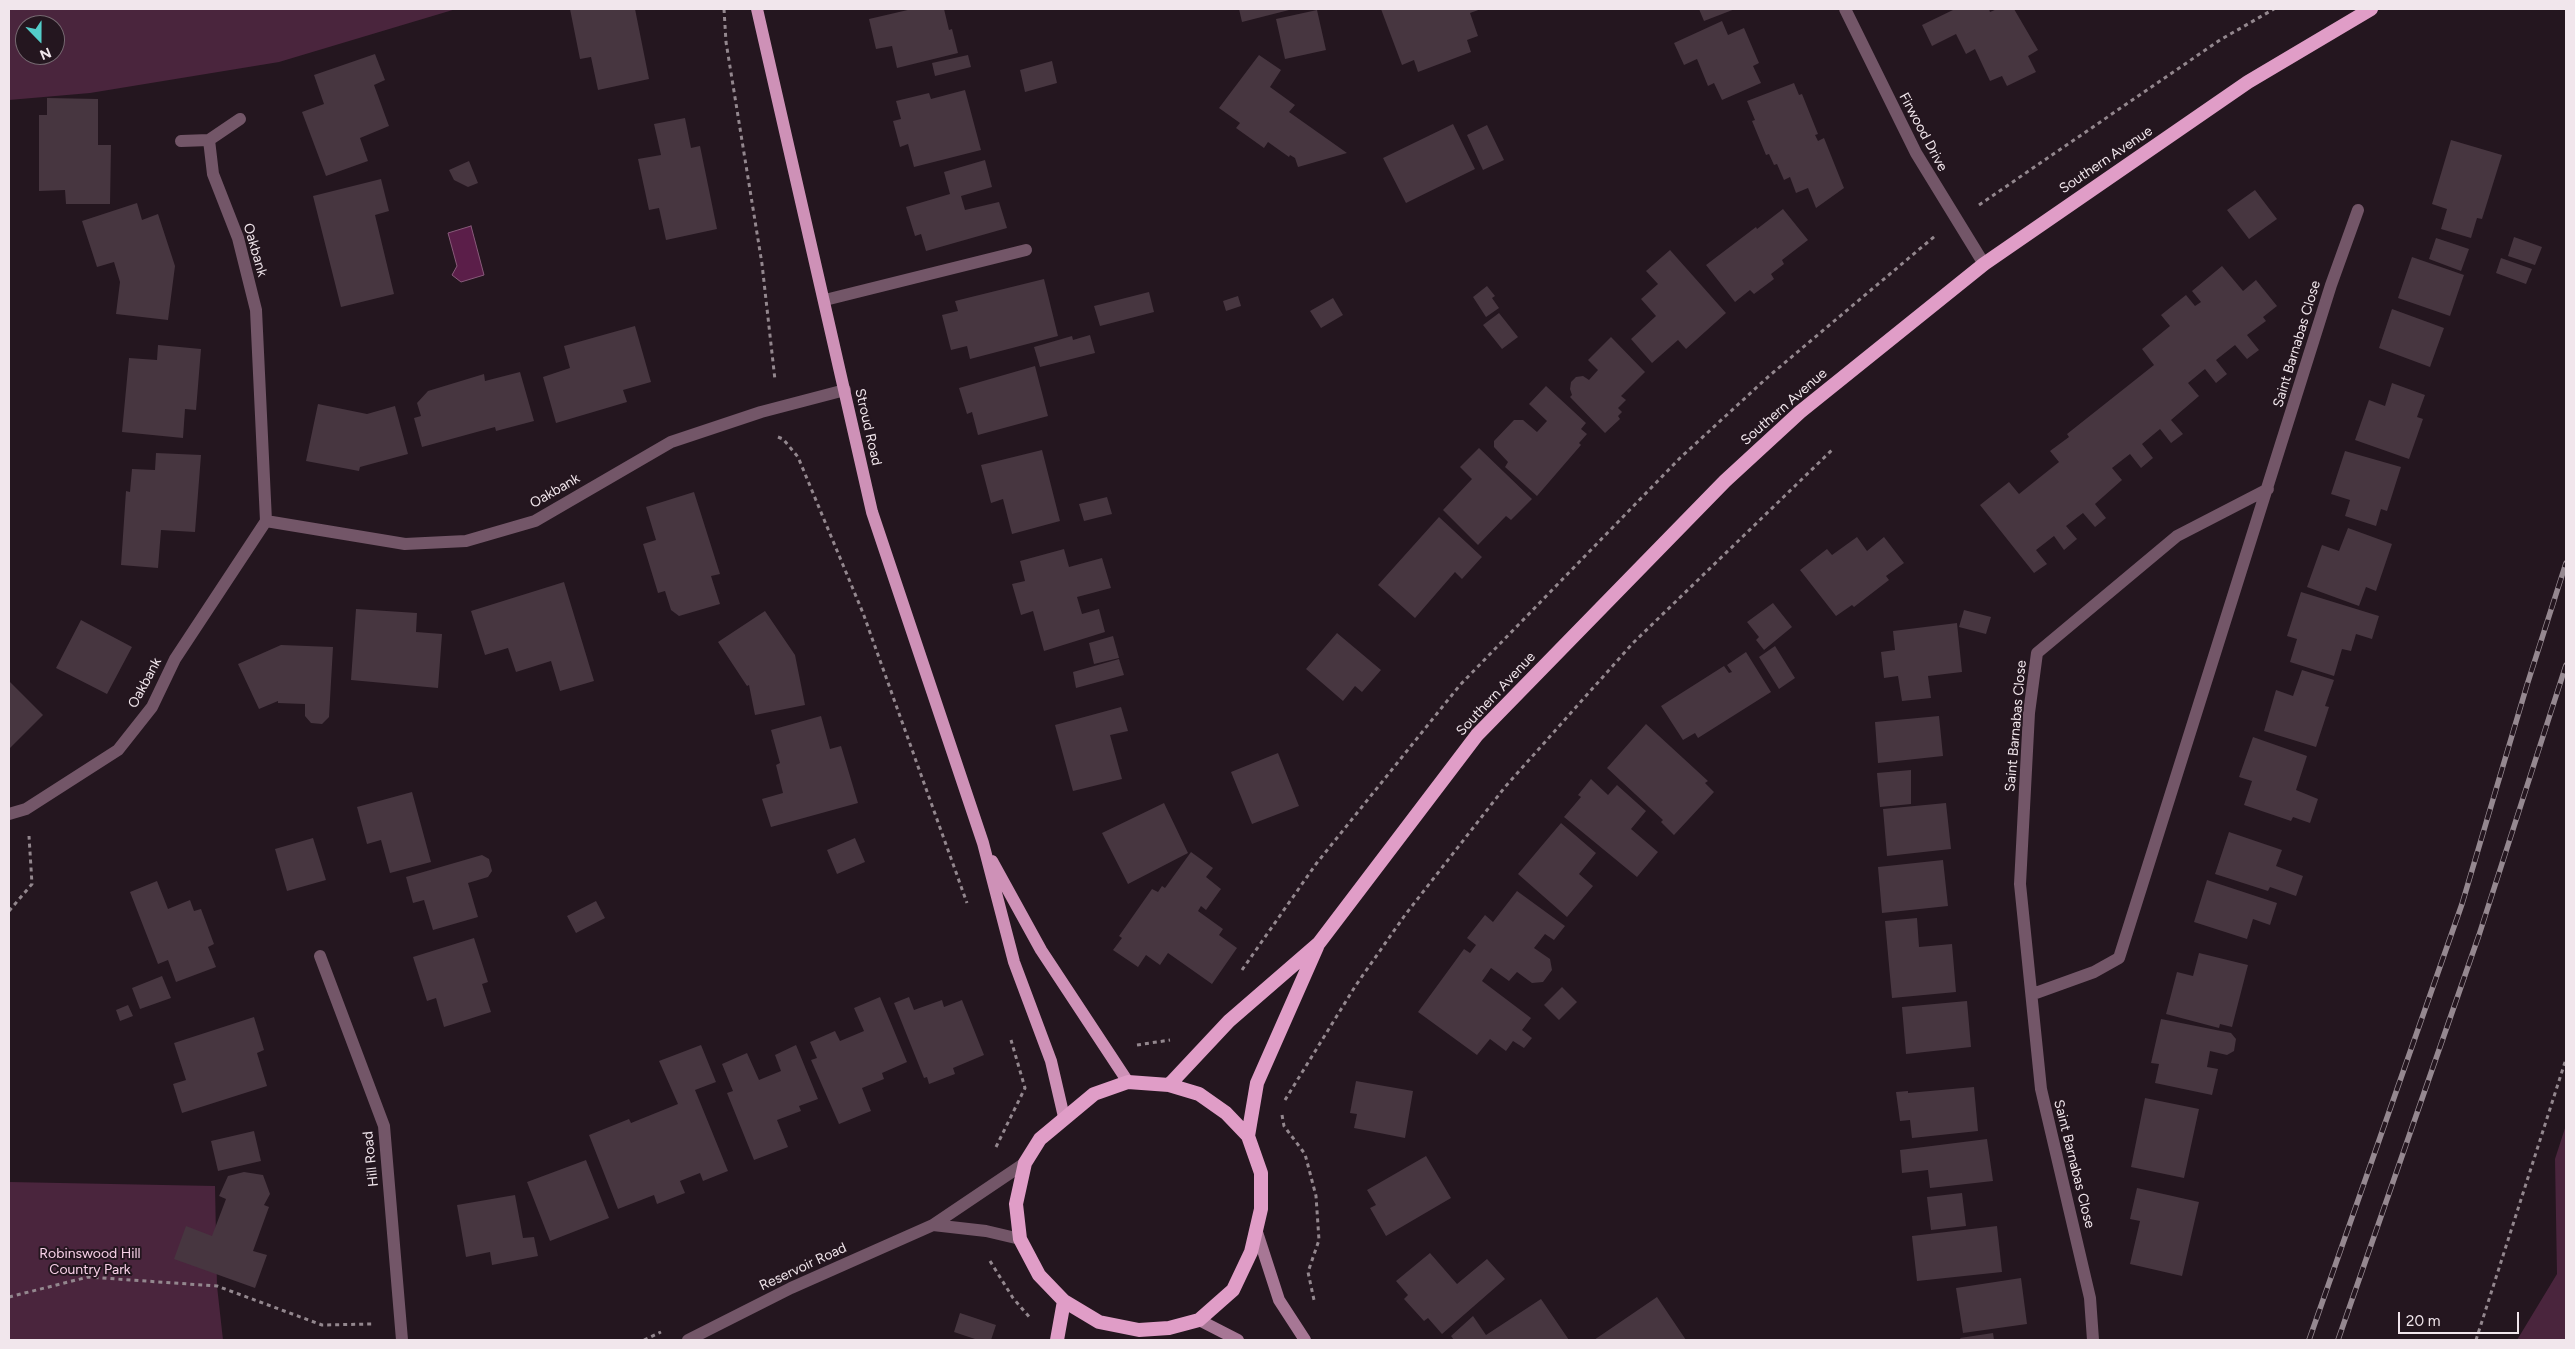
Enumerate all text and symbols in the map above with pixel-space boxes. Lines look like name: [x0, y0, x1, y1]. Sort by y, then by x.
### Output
north arrow: [15, 15, 65, 65]
text: N: [37, 44, 54, 63]
street label: Firwood Drive: [1895, 90, 1951, 174]
street label: Southern Avenue: [2056, 123, 2156, 197]
street label: Oakbank: [239, 221, 271, 279]
street label: Saint Barnabas Close: [2270, 279, 2324, 409]
street label: Southern Avenue: [1738, 365, 1830, 449]
street label: Stroud Road: [851, 387, 885, 467]
street label: Oakbank: [527, 470, 583, 512]
street label: Southern Avenue: [1453, 649, 1539, 739]
street label: Oakbank: [125, 655, 165, 711]
street label: Saint Barnabas Close: [2002, 660, 2030, 792]
street label: Saint Barnabas Close: [2050, 1098, 2098, 1230]
street label: Hill Road: [360, 1130, 382, 1188]
street label: Reservoir Road: [757, 1239, 849, 1295]
park label: Robinswood Hill Country Park: [39, 1246, 141, 1278]
scale bar: [2400, 1302, 2521, 1334]
text: 20 m: [2406, 1312, 2440, 1330]

